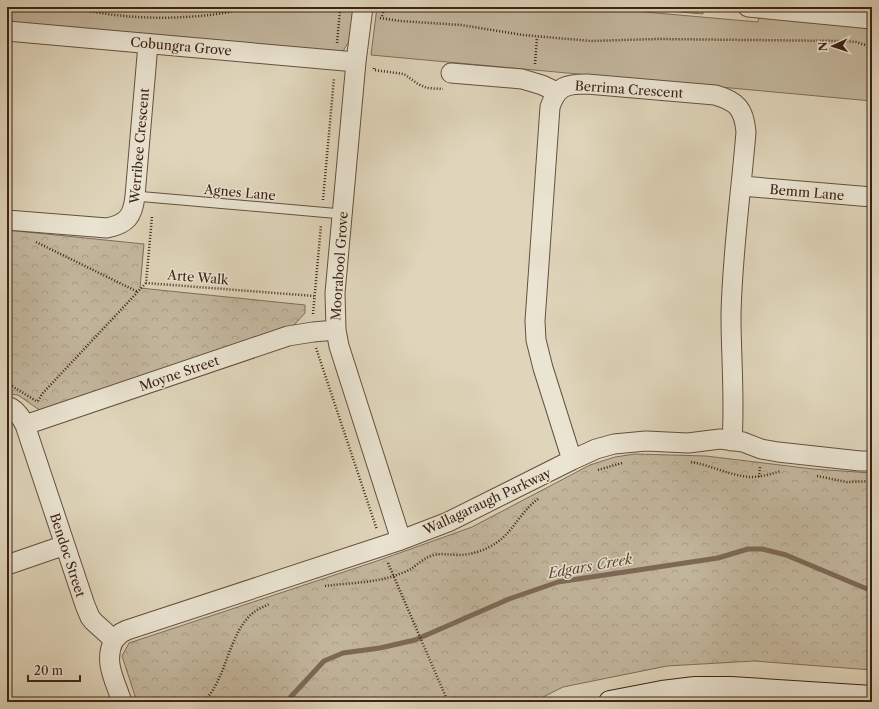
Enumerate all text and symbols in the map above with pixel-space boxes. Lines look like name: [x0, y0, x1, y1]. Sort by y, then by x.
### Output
north arrow: [813, 26, 853, 66]
street label: Cobungra Grove: [130, 34, 232, 58]
text: N: [816, 41, 830, 52]
street label: Berrima Crescent: [574, 77, 684, 101]
street label: Werribee Crescent: [126, 87, 152, 206]
street label: Agnes Lane: [203, 181, 276, 203]
street label: Bemm Lane: [769, 181, 845, 203]
street label: Moorabool Grove: [327, 211, 351, 321]
street label: Arte Walk: [166, 266, 230, 288]
street label: Moyne Street: [137, 352, 221, 394]
street label: Wallagaraugh Parkway: [420, 464, 554, 538]
street label: Bendoc Street: [47, 511, 89, 599]
water label: Edgars Creek: [545, 550, 634, 582]
scale bar: [28, 657, 80, 683]
text: 20 m: [34, 663, 63, 678]

